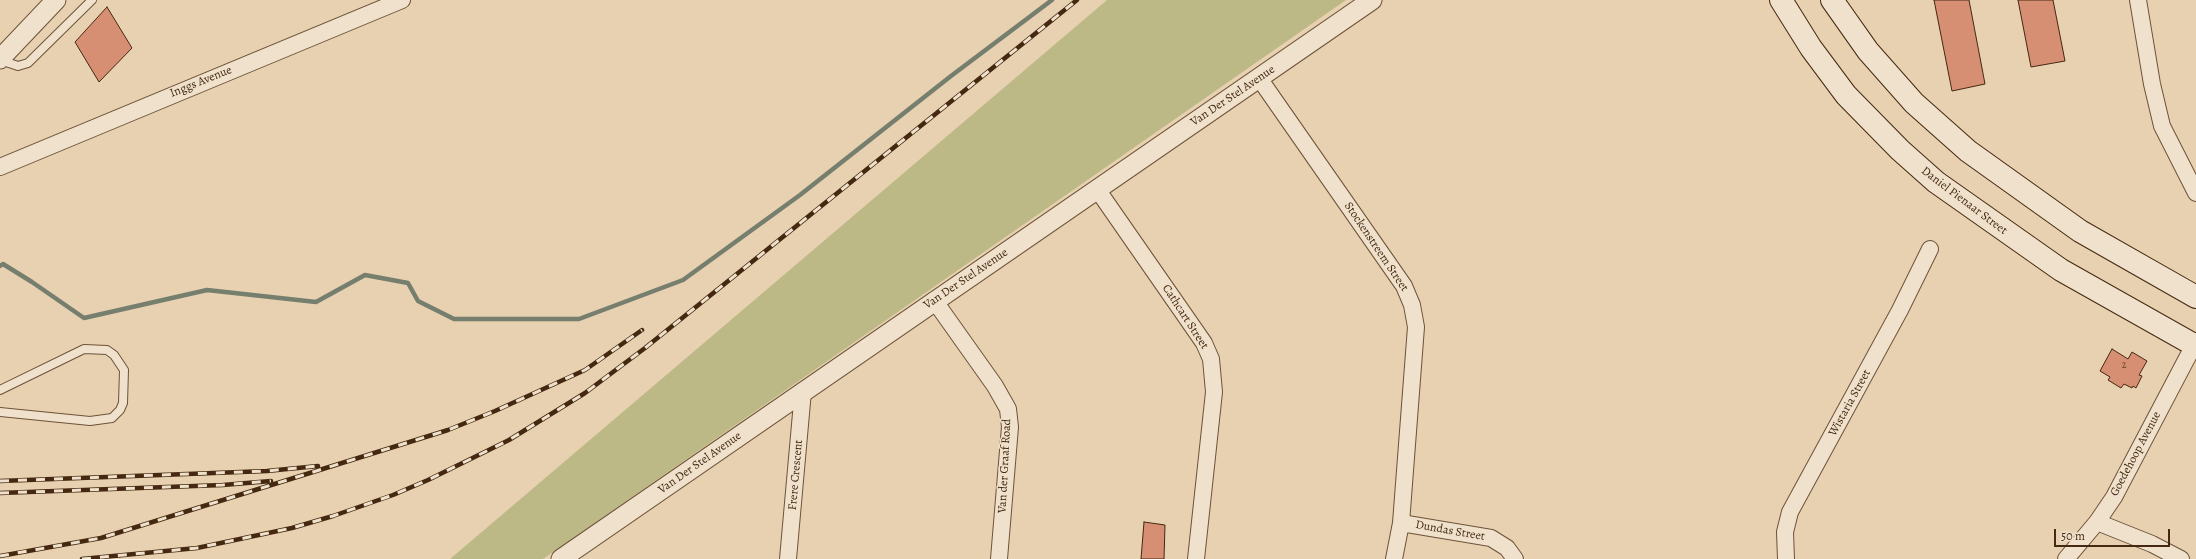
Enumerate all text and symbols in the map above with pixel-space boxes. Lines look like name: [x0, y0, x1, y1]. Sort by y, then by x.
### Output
street label: Inggs Avenue: [168, 63, 234, 101]
street label: Van Der Stel Avenue: [1188, 63, 1278, 129]
street label: Daniel Pienaar Street: [1918, 164, 2010, 238]
street label: Stockenstreem Street: [1341, 199, 1411, 295]
street label: Van Der Stel Avenue: [921, 246, 1011, 312]
street label: Cathcart Street: [1159, 282, 1211, 352]
house number: 2: [2122, 360, 2126, 372]
street label: Wistaria Street: [1826, 367, 1874, 439]
street label: Goedehoop Avenue: [2108, 409, 2164, 499]
street label: Van der Graaf Road: [995, 418, 1015, 514]
street label: Van Der Stel Avenue: [656, 429, 744, 497]
street label: Frere Crescent: [786, 439, 806, 511]
street label: Dundas Street: [1414, 518, 1486, 544]
scale bar: [2056, 521, 2172, 547]
text: 50 m: [2061, 528, 2085, 544]

